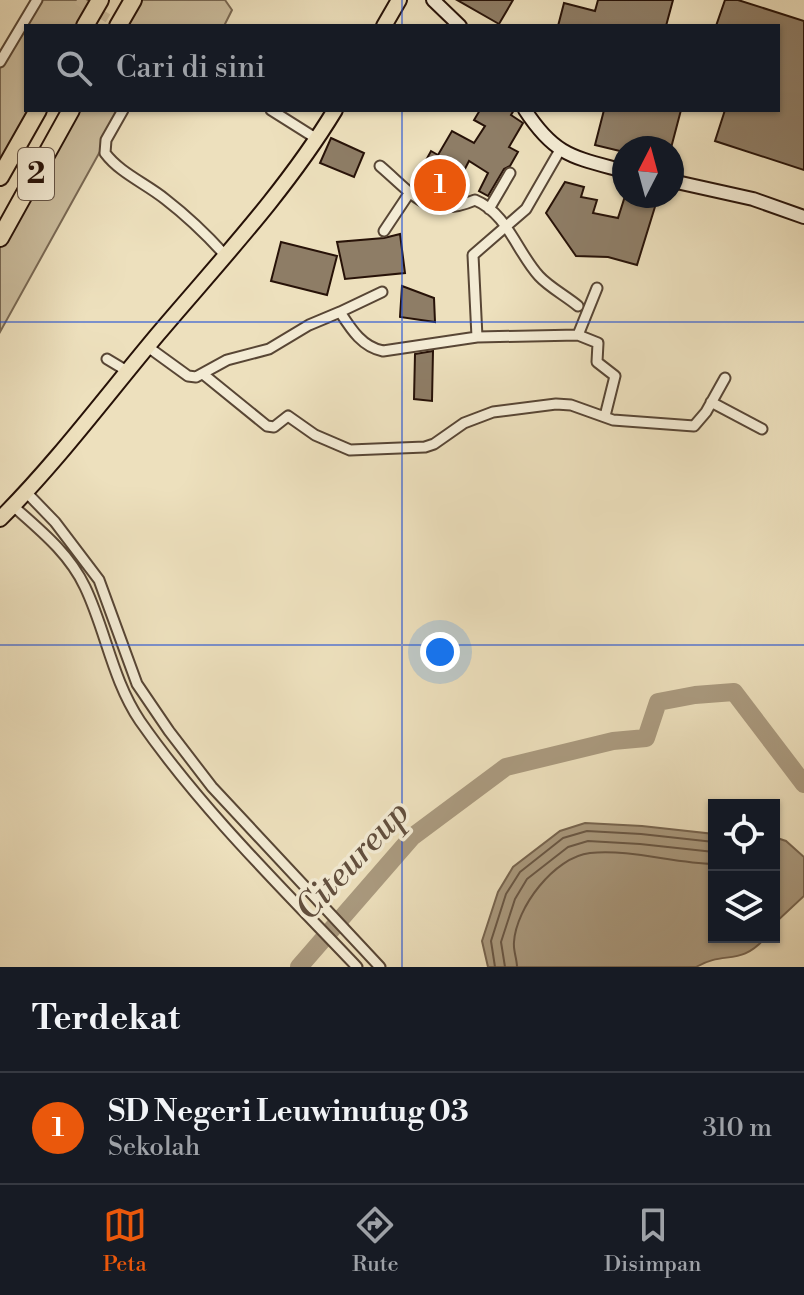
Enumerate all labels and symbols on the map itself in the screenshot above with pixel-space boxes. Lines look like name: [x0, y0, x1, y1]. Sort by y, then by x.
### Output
north arrow: [612, 136, 684, 208]
road number: 2: [18, 148, 54, 200]
pin: 1: [414, 155, 466, 215]
your location: [420, 632, 460, 672]
water label: Citeureup: [287, 792, 419, 930]

